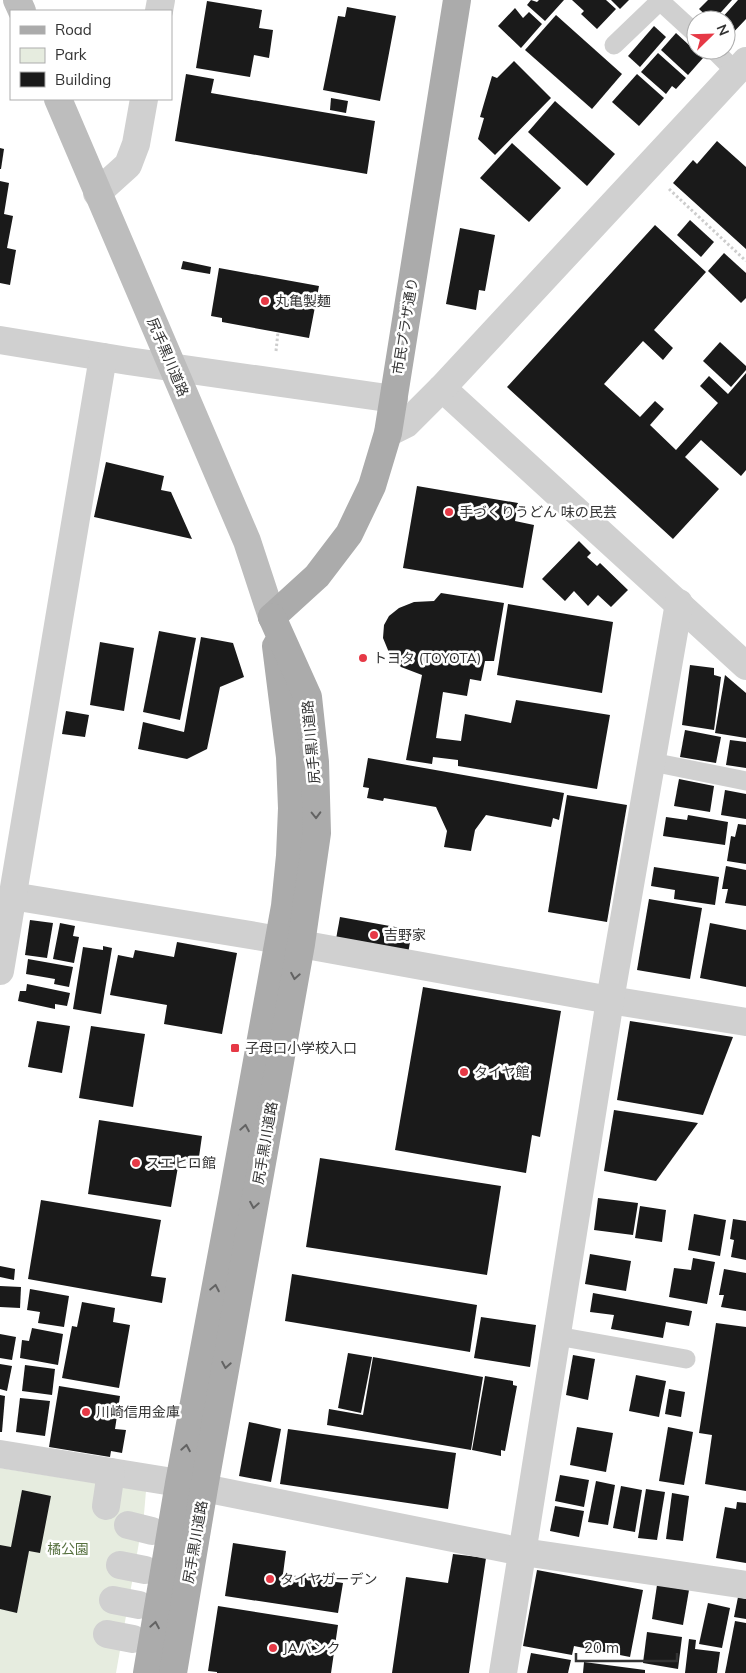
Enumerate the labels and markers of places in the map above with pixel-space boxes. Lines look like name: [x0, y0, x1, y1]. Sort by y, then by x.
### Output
place label: 丸亀製麺: [275, 292, 331, 310]
marker: 丸亀製麺: [259, 295, 271, 307]
place label: 手づくりうどん 味の民芸: [459, 503, 617, 521]
marker: 手づくりうどん 味の民芸: [443, 506, 455, 518]
place label: トヨタ (TOYOTA): [373, 649, 481, 667]
marker: トヨタ (TOYOTA): [357, 652, 369, 664]
place label: 吉野家: [384, 926, 426, 944]
marker: 吉野家: [368, 929, 380, 941]
place label: 子母口小学校入口: [245, 1039, 357, 1057]
marker: 子母口小学校入口: [229, 1042, 241, 1054]
place label: タイヤ館: [474, 1063, 530, 1081]
marker: タイヤ館: [458, 1066, 470, 1078]
place label: スエヒロ館: [146, 1154, 216, 1172]
marker: スエヒロ館: [130, 1157, 142, 1169]
place label: 川崎信用金庫: [96, 1403, 180, 1421]
marker: 川崎信用金庫: [80, 1406, 92, 1418]
place label: タイヤガーデン: [280, 1570, 378, 1588]
marker: タイヤガーデン: [264, 1573, 276, 1585]
place label: JAバンク: [283, 1639, 341, 1657]
marker: JAバンク: [267, 1642, 279, 1654]

